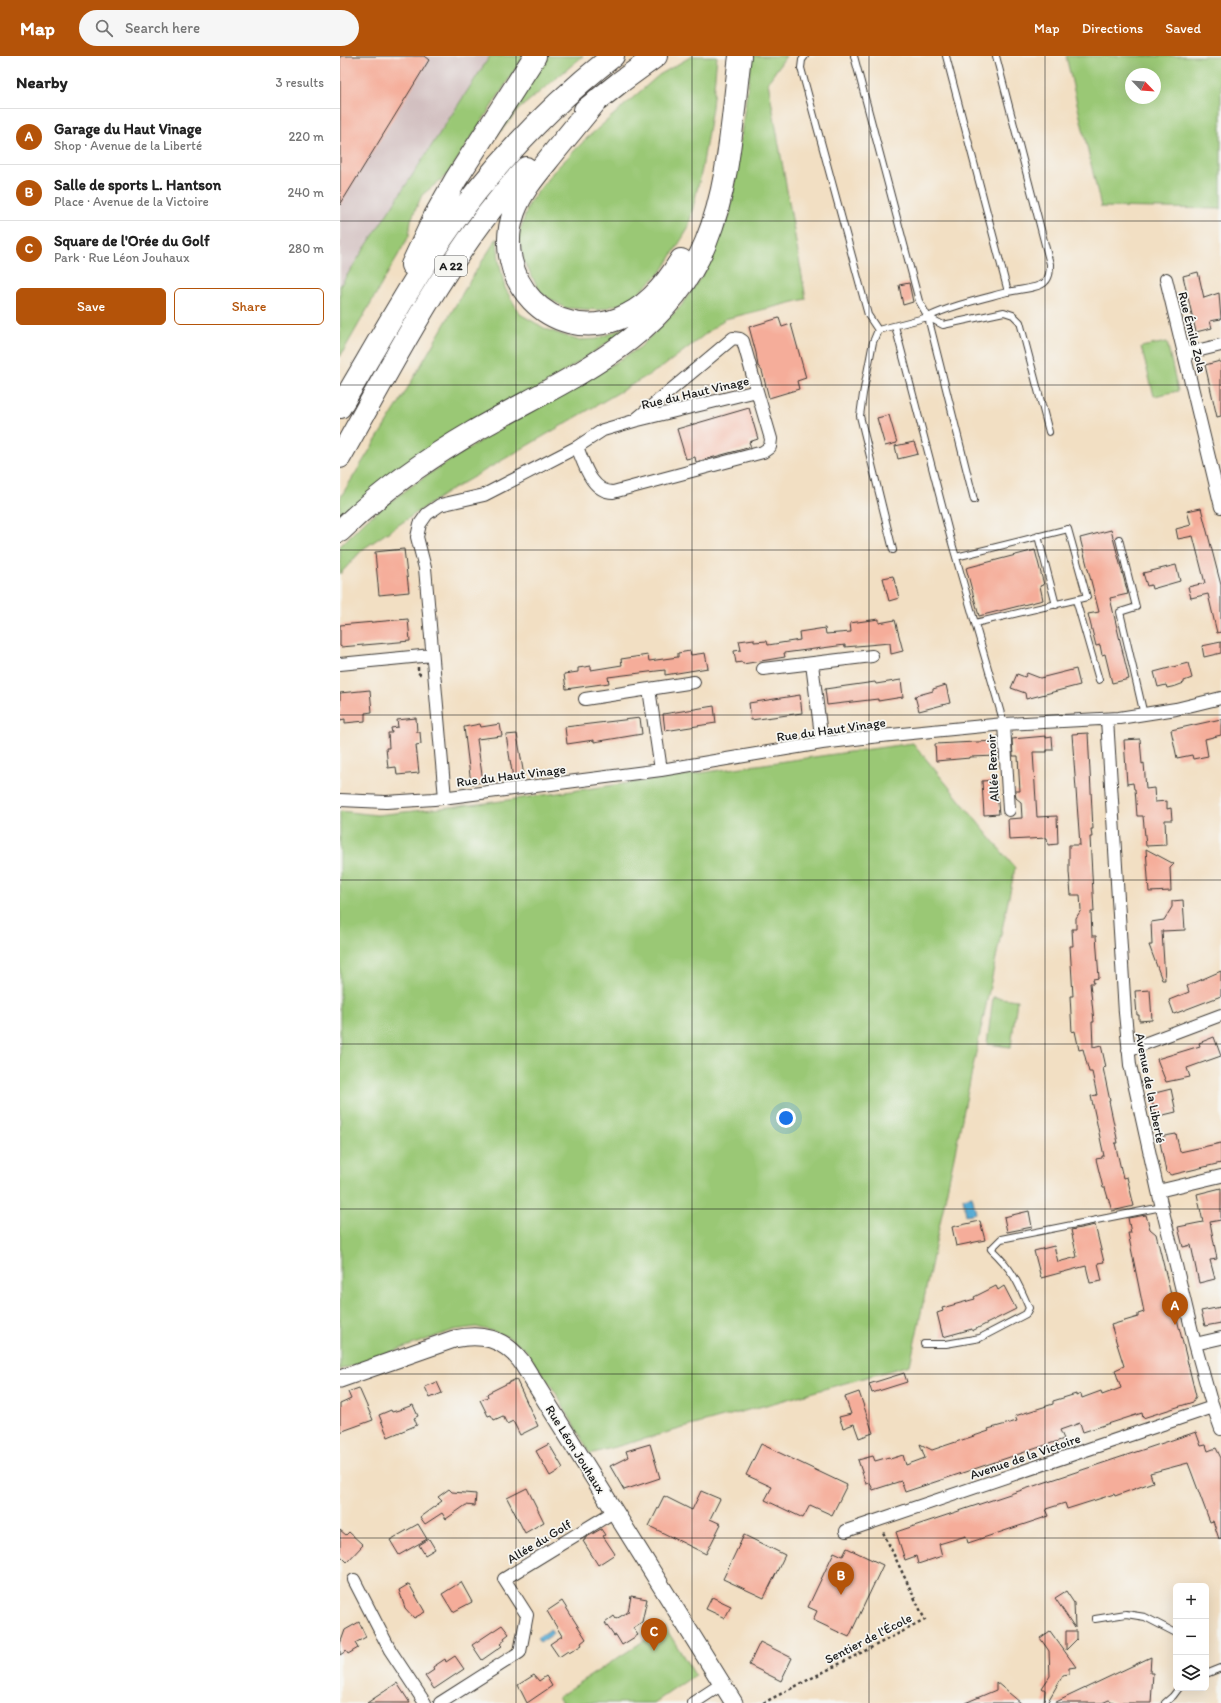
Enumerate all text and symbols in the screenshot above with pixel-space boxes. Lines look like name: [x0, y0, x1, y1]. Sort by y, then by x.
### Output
search box: [79, 10, 359, 46]
text: Map: [20, 17, 55, 40]
icon: search: [93, 17, 115, 39]
text: Search here: [125, 19, 200, 37]
text: Map: [1034, 20, 1060, 37]
text: Directions: [1082, 20, 1143, 37]
text: Saved: [1165, 20, 1201, 37]
north arrow: [1125, 68, 1161, 104]
text: Nearby: [16, 72, 68, 92]
text: 3 results: [275, 75, 324, 90]
text: Garage du Haut Vinage: [54, 120, 202, 138]
text: A: [25, 129, 33, 144]
text: 220 m: [288, 129, 324, 144]
text: Shop · Avenue de la Liberté: [54, 138, 202, 153]
text: Salle de sports L. Hantson: [54, 176, 221, 194]
text: B: [25, 185, 33, 200]
text: 240 m: [287, 185, 324, 200]
text: Place · Avenue de la Victoire: [54, 194, 209, 209]
text: Square de l'Orée du Golf: [54, 232, 210, 250]
text: C: [25, 241, 33, 256]
text: 280 m: [288, 241, 324, 256]
text: Park · Rue Léon Jouhaux: [54, 250, 189, 265]
road number: A 22: [435, 256, 467, 276]
button: Save: [16, 288, 166, 325]
button: Share: [174, 288, 324, 325]
street label: Rue Émile Zola: [1175, 290, 1210, 374]
street label: Rue du Haut Vinage: [640, 373, 750, 412]
street label: Rue du Haut Vinage: [776, 714, 887, 745]
street label: Allée Renoir: [983, 733, 1002, 802]
street label: Rue du Haut Vinage: [456, 761, 567, 790]
street label: Avenue de la Liberté: [1132, 1032, 1169, 1144]
your location: [776, 1108, 796, 1128]
pin: A: [1162, 1292, 1188, 1325]
street label: Rue Léon Jouhaux: [542, 1402, 609, 1497]
street label: Avenue de la Victoire: [968, 1431, 1082, 1482]
street label: Allée du Golf: [504, 1516, 574, 1566]
pin: B: [828, 1562, 854, 1595]
map controls: [1173, 1583, 1209, 1691]
button: +: [1173, 1583, 1209, 1619]
street label: Sentier de l'École: [822, 1610, 914, 1667]
pin: C: [641, 1618, 667, 1651]
button: −: [1173, 1619, 1209, 1655]
button: layers: [1173, 1655, 1209, 1691]

